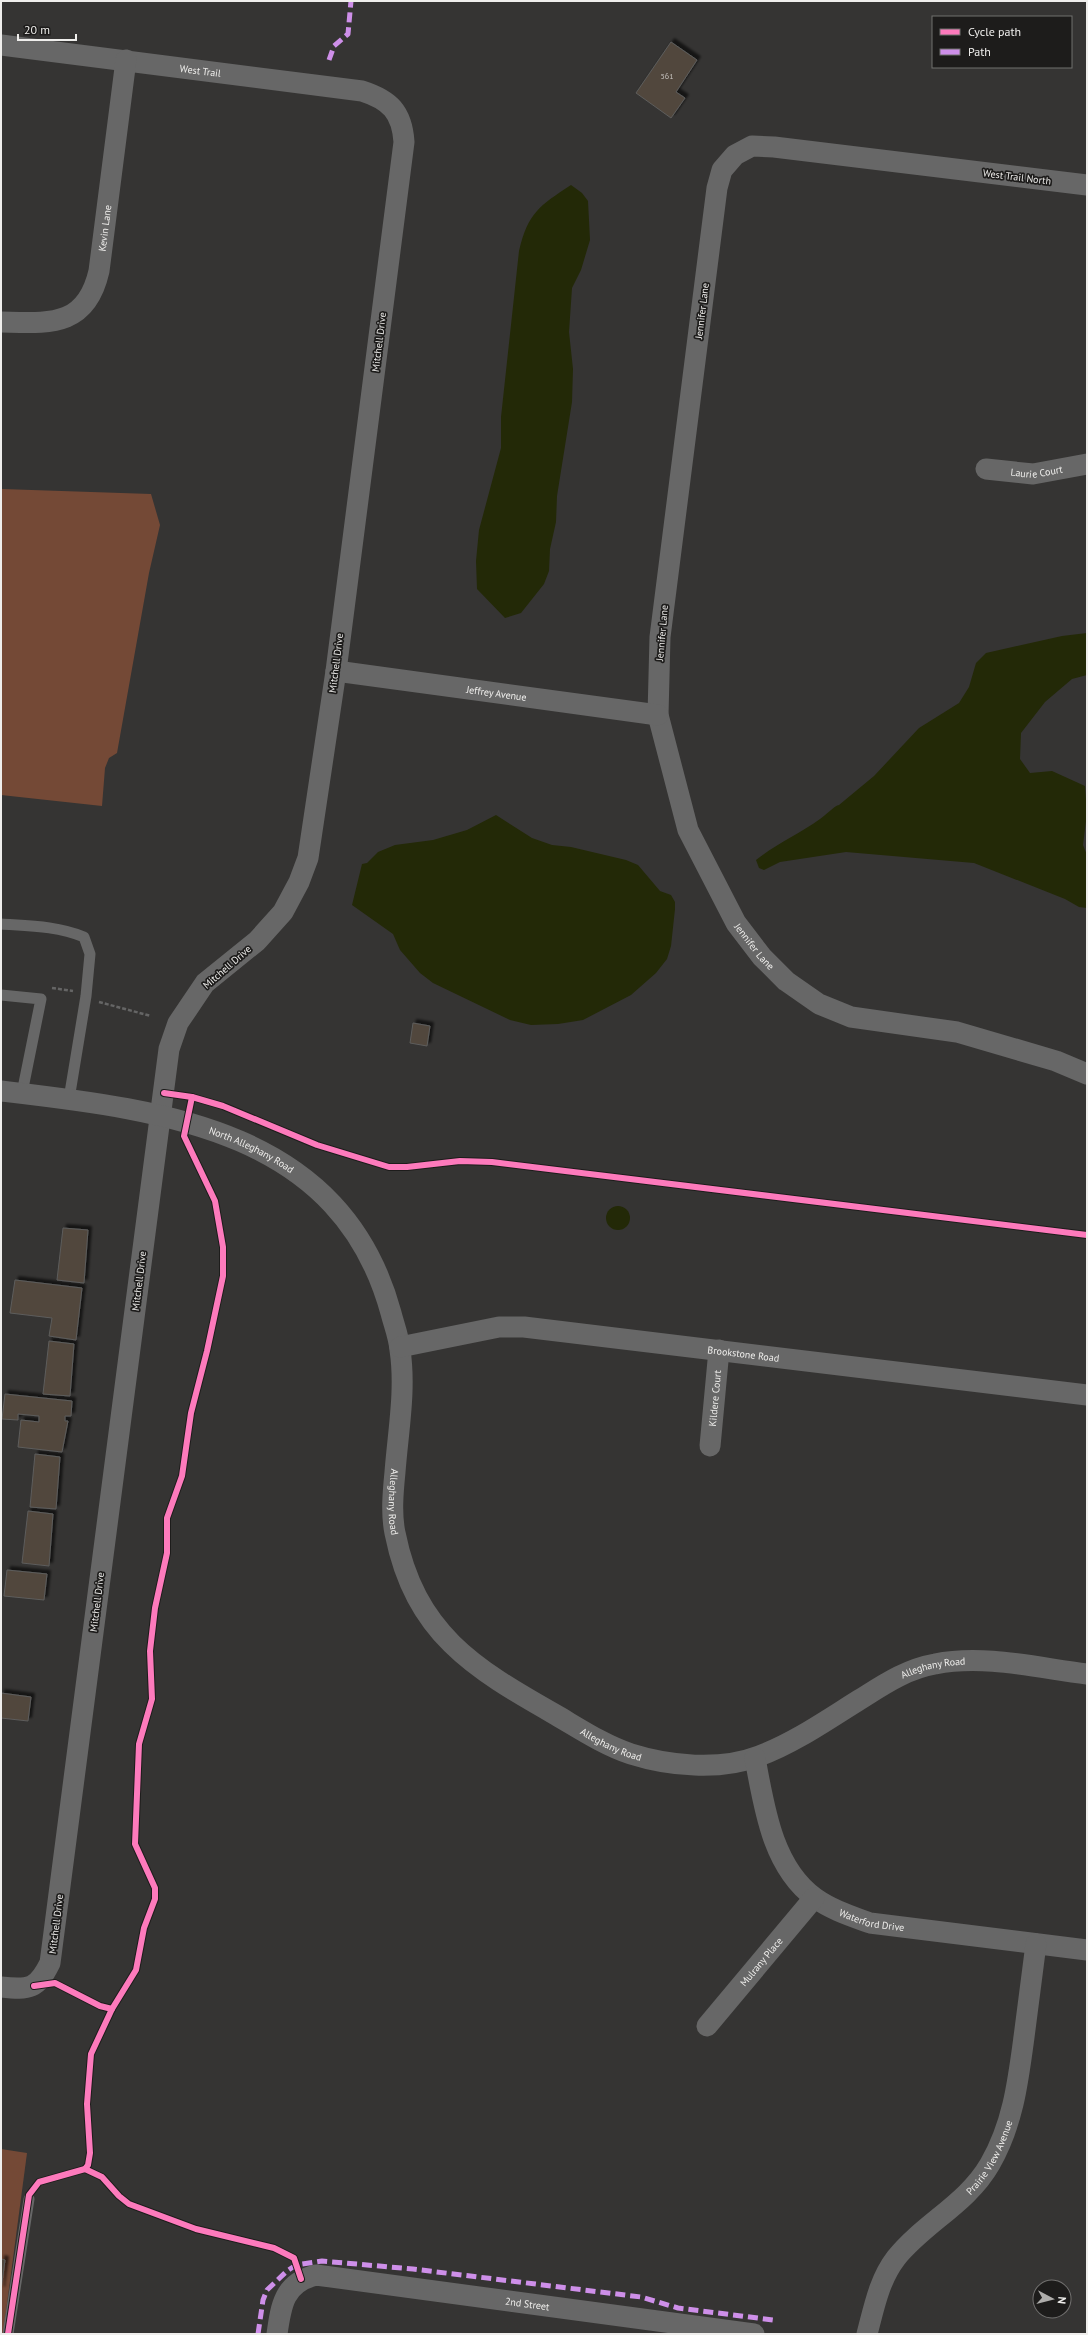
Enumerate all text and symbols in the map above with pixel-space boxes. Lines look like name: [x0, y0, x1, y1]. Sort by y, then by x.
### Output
scale bar: [18, 16, 76, 42]
legend: [932, 16, 1072, 68]
text: 20 m: [24, 22, 50, 37]
text: Cycle path: [968, 24, 1021, 39]
text: Path: [968, 44, 991, 59]
street label: West Trail: [179, 61, 222, 79]
house number: 561: [660, 71, 674, 81]
street label: West Trail North: [982, 166, 1052, 188]
street label: Kevin Lane: [95, 204, 114, 252]
street label: Jennifer Lane: [692, 282, 712, 341]
street label: Mitchell Drive: [369, 312, 389, 372]
street label: Laurie Court: [1010, 462, 1064, 481]
street label: Jennifer Lane: [653, 604, 671, 663]
street label: Mitchell Drive: [326, 633, 346, 693]
street label: Jeffrey Avenue: [465, 682, 527, 703]
street label: Jennifer Lane: [731, 919, 777, 972]
street label: Mitchell Drive: [200, 942, 254, 992]
street label: North Alleghany Road: [207, 1123, 297, 1176]
street label: Mitchell Drive: [129, 1251, 149, 1311]
street label: Brookstone Road: [707, 1343, 780, 1364]
street label: Kildere Court: [705, 1369, 724, 1427]
street label: Alleghany Road: [386, 1468, 402, 1536]
street label: Mitchell Drive: [87, 1572, 107, 1632]
street label: Alleghany Road: [898, 1654, 965, 1681]
street label: Alleghany Road: [578, 1724, 643, 1763]
street label: Mitchell Drive: [46, 1894, 66, 1954]
street label: Waterford Drive: [837, 1906, 905, 1934]
street label: Mulrany Place: [737, 1934, 785, 1989]
street label: Prairie View Avenue: [963, 2118, 1015, 2197]
north arrow: [1032, 2279, 1072, 2319]
street label: 2nd Street: [504, 2294, 551, 2313]
text: N: [1055, 2296, 1069, 2305]

